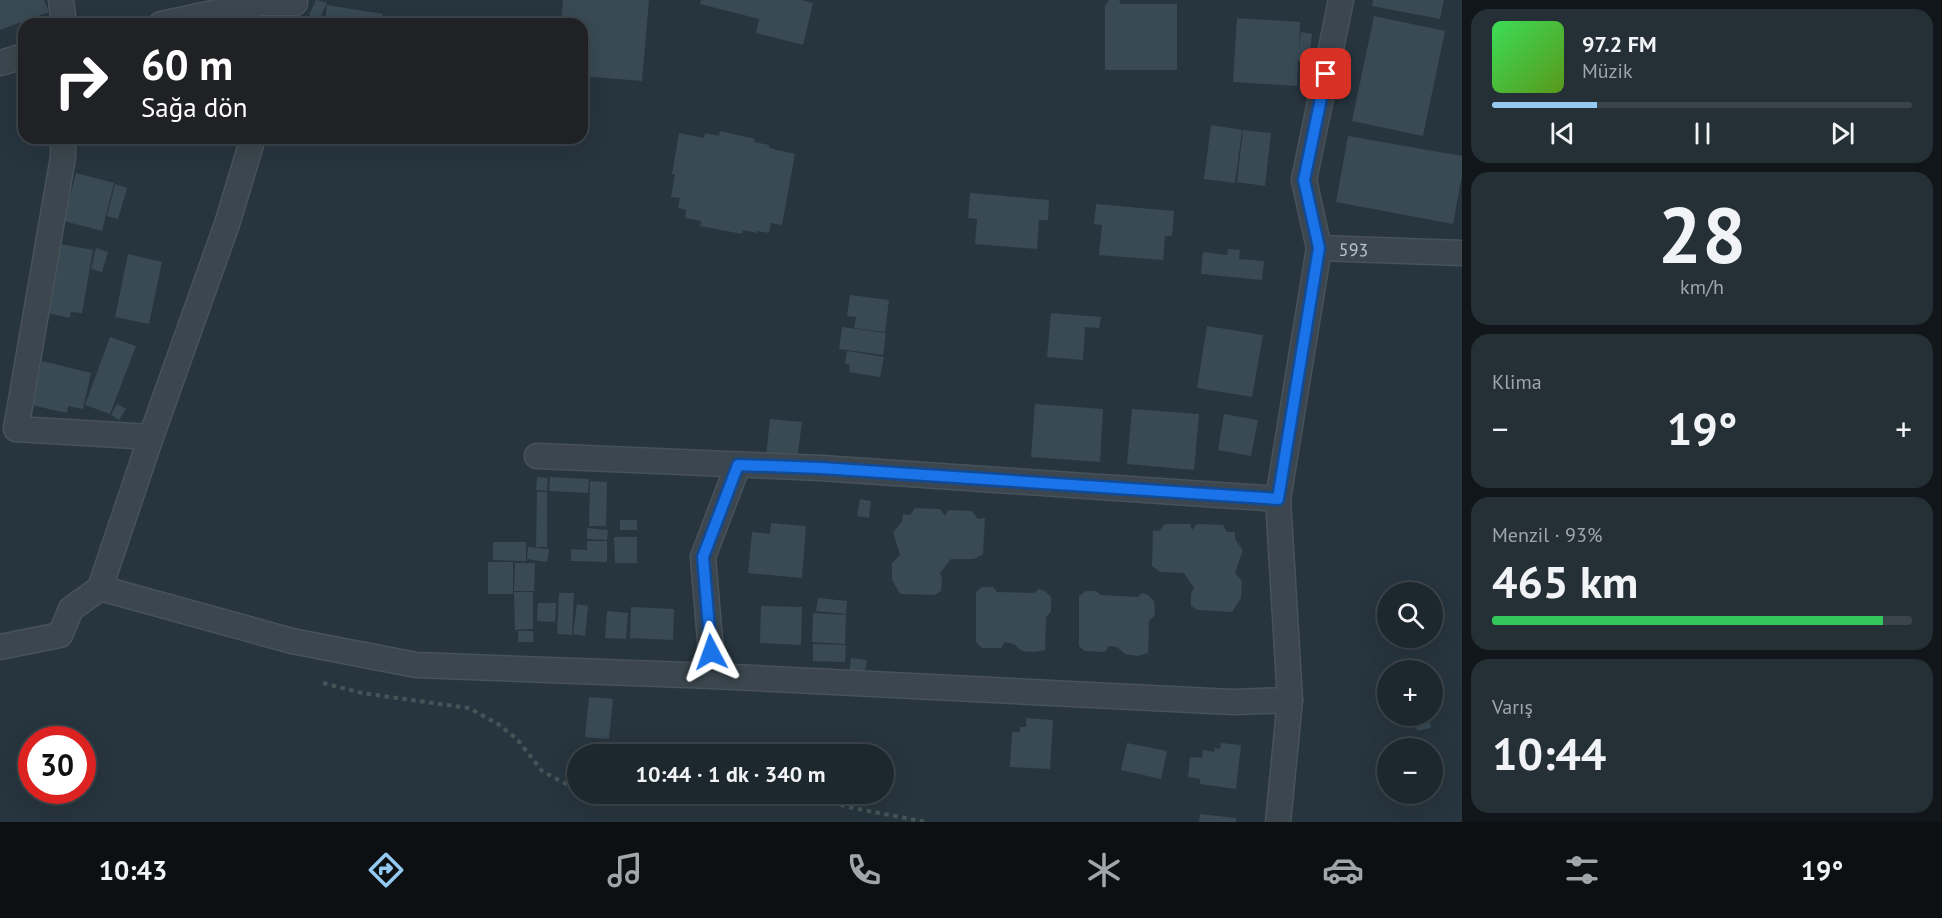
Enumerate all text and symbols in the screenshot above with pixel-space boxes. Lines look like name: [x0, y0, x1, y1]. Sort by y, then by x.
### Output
text: 97.2 FM: [1582, 30, 1657, 58]
text: 60 m: [141, 37, 233, 92]
icon: right: [42, 42, 120, 120]
pin: [1300, 48, 1351, 99]
icon: arrive: [1309, 57, 1342, 90]
text: Müzik: [1582, 58, 1632, 84]
text: Sağa dön: [141, 90, 248, 124]
icon: previous: [1546, 117, 1579, 150]
icon: pause: [1686, 117, 1719, 150]
icon: next: [1826, 117, 1859, 150]
text: 28: [1658, 184, 1746, 285]
street label: 593: [1338, 237, 1369, 261]
text: km/h: [1680, 274, 1724, 300]
text: Klima: [1492, 369, 1542, 395]
text: 19°: [1667, 399, 1737, 457]
text: −: [1492, 407, 1509, 450]
text: +: [1895, 407, 1912, 450]
text: Menzil · 93%: [1492, 522, 1602, 548]
text: 465 km: [1492, 552, 1638, 610]
map controls: [1377, 582, 1443, 804]
button: search: [1377, 582, 1443, 648]
position arrow: [679, 620, 743, 684]
button: +: [1377, 660, 1443, 726]
text: Varış: [1492, 694, 1533, 720]
text: 10:44: [1492, 724, 1606, 782]
speed limit sign: 30: [18, 726, 96, 804]
button: −: [1377, 738, 1443, 804]
text: 10:44 · 1 dk · 340 m: [636, 760, 825, 788]
icon: directions: [365, 849, 407, 891]
icon: music: [604, 849, 646, 891]
icon: phone: [843, 849, 885, 891]
icon: climate: [1083, 849, 1125, 891]
icon: car: [1322, 849, 1364, 891]
icon: filters: [1561, 849, 1603, 891]
text: 10:43: [99, 853, 167, 887]
text: 19°: [1801, 853, 1843, 887]

